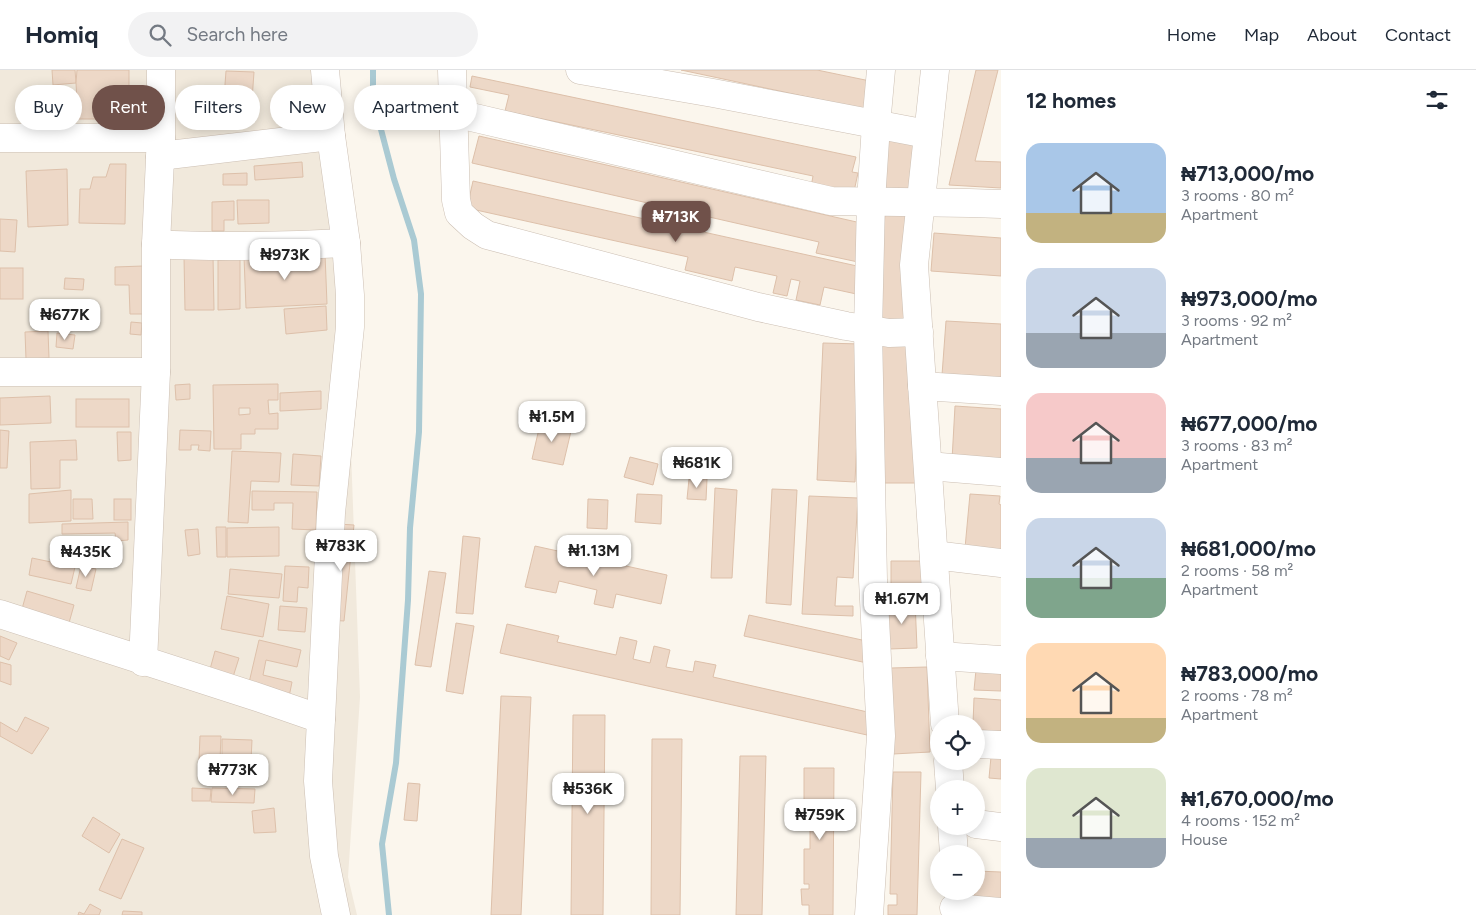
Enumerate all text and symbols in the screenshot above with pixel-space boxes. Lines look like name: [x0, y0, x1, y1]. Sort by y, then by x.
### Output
search box: [128, 12, 478, 57]
text: Homiq: [25, 20, 98, 49]
icon: search: [146, 21, 174, 49]
text: Search here: [186, 23, 288, 46]
text: Home: [1167, 24, 1216, 46]
text: Map: [1244, 24, 1279, 46]
text: About: [1307, 24, 1357, 46]
text: Contact: [1385, 24, 1451, 46]
chip: Buy: [15, 85, 82, 130]
chip: Rent: [92, 85, 165, 130]
chip: Filters: [175, 85, 260, 130]
chip: New: [270, 85, 344, 130]
chip: Apartment: [354, 85, 477, 130]
icon: filters: [1423, 86, 1451, 114]
text: 12 homes: [1026, 88, 1116, 113]
text: ₦713,000/mo: [1181, 161, 1314, 186]
icon: home: [1066, 163, 1126, 223]
text: 3 rooms · 80 m²: [1181, 186, 1294, 205]
pin: ₦713K: [641, 200, 711, 243]
text: Apartment: [1181, 205, 1258, 224]
text: ₦713K: [653, 207, 699, 226]
pin: ₦973K: [250, 238, 320, 281]
text: ₦973K: [260, 245, 310, 264]
text: ₦973,000/mo: [1181, 286, 1318, 311]
icon: home: [1066, 288, 1126, 348]
pin: ₦677K: [30, 298, 100, 341]
text: ₦677K: [40, 305, 90, 324]
text: 3 rooms · 92 m²: [1181, 311, 1292, 330]
text: Apartment: [1181, 330, 1258, 349]
pin: ₦1.5M: [517, 400, 587, 443]
text: ₦1.5M: [529, 407, 575, 426]
text: ₦677,000/mo: [1181, 411, 1318, 436]
icon: home: [1066, 413, 1126, 473]
text: 3 rooms · 83 m²: [1181, 436, 1293, 455]
pin: ₦681K: [662, 446, 732, 489]
text: ₦681K: [673, 453, 721, 472]
text: Apartment: [1181, 455, 1258, 474]
pin: ₦783K: [306, 530, 376, 572]
pin: ₦1.13M: [553, 534, 635, 577]
pin: ₦435K: [51, 536, 121, 578]
text: ₦783K: [316, 536, 366, 555]
text: ₦681,000/mo: [1181, 536, 1316, 561]
icon: home: [1066, 538, 1126, 598]
text: ₦1.13M: [568, 541, 620, 560]
text: ₦435K: [61, 542, 111, 561]
text: 2 rooms · 58 m²: [1181, 561, 1293, 580]
text: Apartment: [1181, 580, 1258, 599]
pin: ₦1.67M: [861, 582, 943, 625]
text: ₦1.67M: [875, 589, 929, 608]
text: ₦783,000/mo: [1181, 661, 1318, 686]
icon: home: [1066, 663, 1126, 723]
text: 2 rooms · 78 m²: [1181, 686, 1293, 705]
text: Apartment: [1181, 705, 1258, 724]
map controls: [930, 715, 985, 900]
button: locate: [930, 715, 985, 770]
pin: ₦773K: [198, 754, 268, 796]
text: ₦773K: [209, 760, 257, 779]
pin: ₦536K: [553, 772, 623, 815]
text: ₦536K: [563, 779, 613, 798]
button: +: [930, 780, 985, 835]
text: ₦1,670,000/mo: [1181, 786, 1334, 811]
icon: home: [1066, 788, 1126, 848]
pin: ₦759K: [785, 798, 855, 841]
text: ₦759K: [795, 805, 845, 824]
text: 4 rooms · 152 m²: [1181, 811, 1300, 830]
text: House: [1181, 830, 1227, 849]
button: −: [930, 845, 985, 900]

